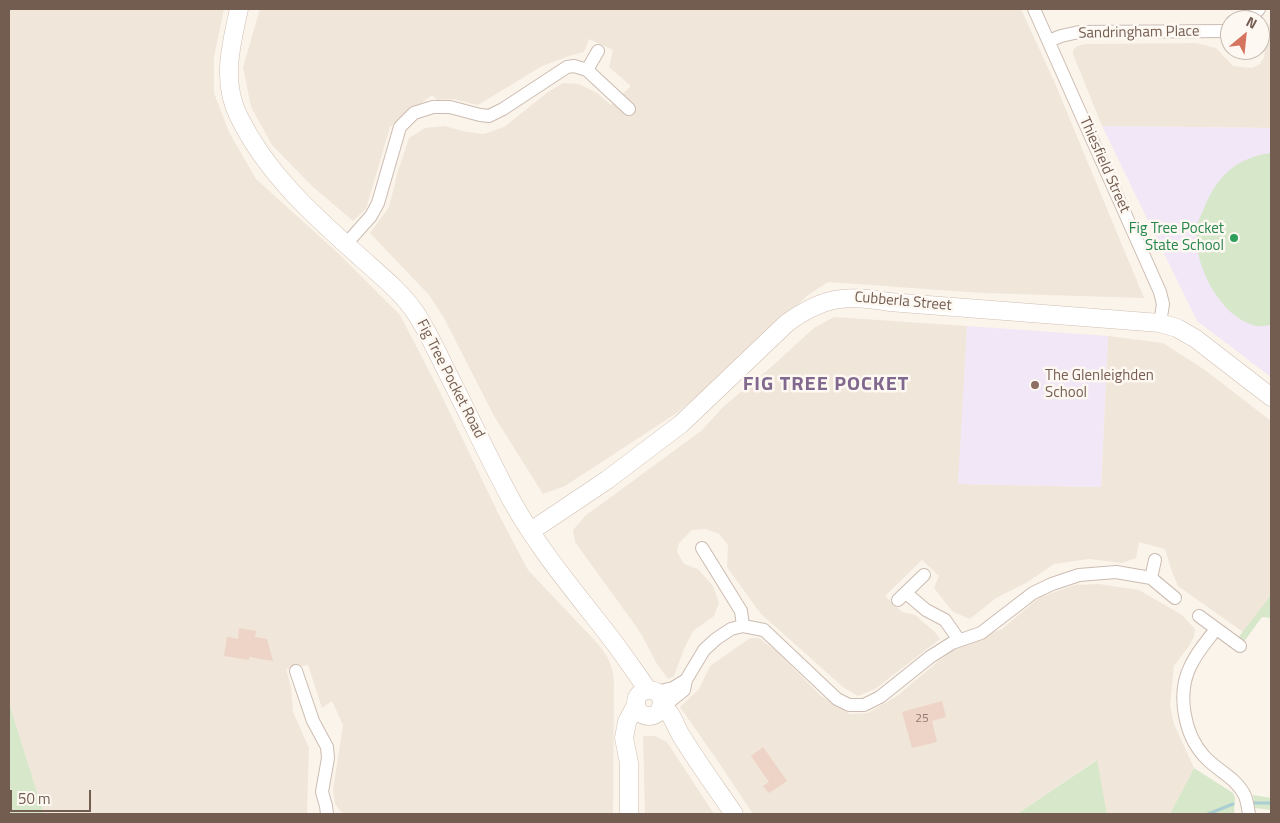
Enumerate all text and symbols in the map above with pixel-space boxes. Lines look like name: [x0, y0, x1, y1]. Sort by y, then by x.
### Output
north arrow: [1220, 10, 1270, 60]
text: N: [1243, 11, 1261, 34]
street label: Sandringham Place: [1078, 23, 1200, 43]
street label: Thiesfield Street: [1075, 114, 1133, 216]
place label: Fig Tree Pocket State School: [1129, 220, 1224, 255]
marker: Fig Tree Pocket State School: [1228, 232, 1240, 244]
street label: Cubberla Street: [854, 289, 952, 315]
street label: Fig Tree Pocket Road: [412, 316, 488, 442]
place label: The Glenleighden School: [1045, 367, 1154, 402]
district label: FIG TREE POCKET: [741, 373, 911, 397]
marker: The Glenleighden School: [1029, 379, 1041, 391]
house number: 25: [915, 712, 929, 726]
scale bar: [12, 780, 94, 812]
text: 50 m: [18, 787, 51, 810]

